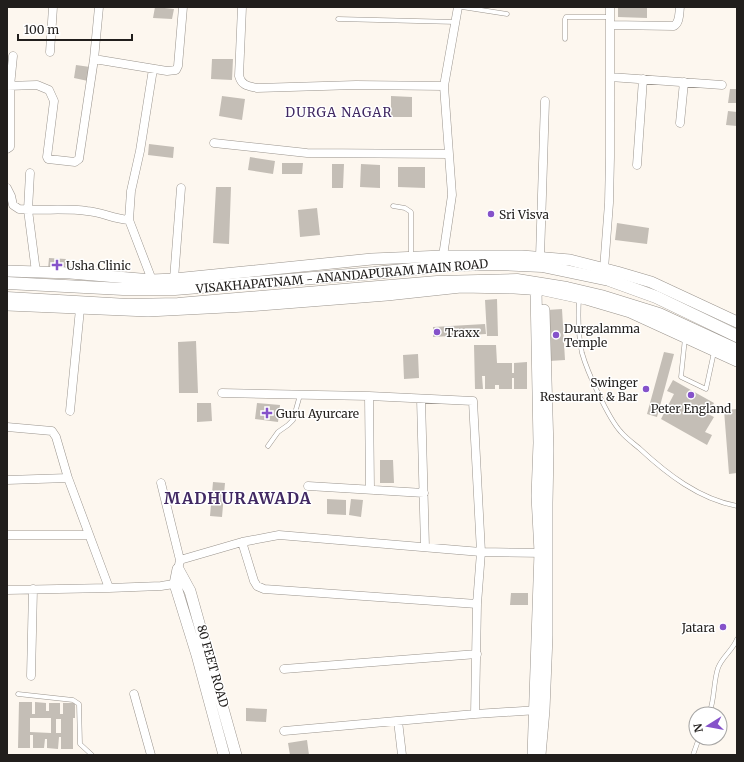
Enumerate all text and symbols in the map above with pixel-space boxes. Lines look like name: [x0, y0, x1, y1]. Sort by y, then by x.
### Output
scale bar: [18, 16, 132, 42]
text: 100 m: [24, 22, 59, 37]
district label: DURGA NAGAR: [285, 104, 393, 121]
place label: Sri Visva: [499, 207, 549, 222]
marker: Sri Visva: [486, 209, 496, 219]
street label: VISAKHAPATNAM - ANANDAPURAM MAIN ROAD: [194, 256, 489, 296]
place label: Usha Clinic: [66, 258, 131, 273]
marker: Usha Clinic: [51, 259, 63, 271]
place label: Durgalamma Temple: [564, 321, 640, 350]
place label: Traxx: [445, 325, 481, 340]
marker: Traxx: [432, 327, 442, 337]
marker: Durgalamma Temple: [551, 330, 561, 340]
place label: Swinger Restaurant & Bar: [540, 375, 639, 404]
marker: Swinger Restaurant & Bar: [641, 384, 651, 394]
marker: Peter England: [686, 390, 696, 400]
place label: Peter England: [651, 401, 731, 416]
place label: Guru Ayurcare: [276, 406, 359, 421]
marker: Guru Ayurcare: [261, 407, 273, 419]
district label: MADHURAWADA: [164, 488, 312, 508]
place label: Jatara: [681, 620, 716, 635]
marker: Jatara: [718, 622, 728, 632]
street label: 80 FEET ROAD: [194, 623, 232, 709]
north arrow: [688, 706, 728, 746]
text: N: [690, 722, 706, 734]

